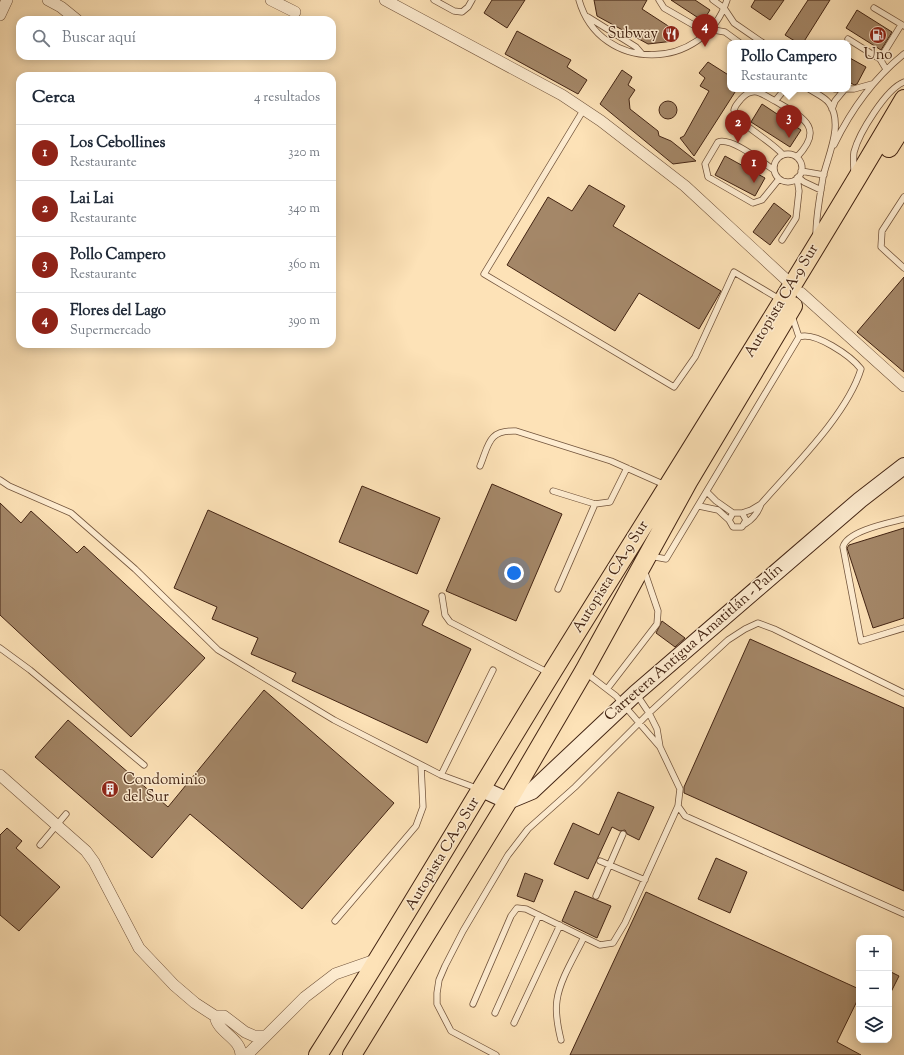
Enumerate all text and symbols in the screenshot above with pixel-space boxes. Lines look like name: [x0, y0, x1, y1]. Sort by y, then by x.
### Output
pin: 4: [692, 14, 718, 47]
search box: [16, 16, 336, 60]
place label: Subway: [607, 24, 659, 45]
restaurant icon: Subway: [661, 24, 681, 44]
fuel station icon: Uno: [868, 25, 888, 45]
icon: search: [30, 27, 52, 49]
text: Buscar aquí: [62, 28, 136, 49]
popup: [727, 40, 851, 92]
place label: Uno: [863, 45, 893, 66]
text: Pollo Campero: [741, 47, 837, 68]
text: Restaurante: [741, 68, 808, 86]
text: Cerca: [32, 86, 75, 110]
text: 4 resultados: [254, 89, 320, 107]
pin: 3: [776, 105, 802, 138]
pin: 2: [725, 110, 751, 143]
text: Los Cebollines: [70, 133, 165, 154]
text: 1: [43, 144, 47, 162]
text: 320 m: [288, 144, 320, 162]
pin: 1: [741, 150, 767, 183]
text: Restaurante: [70, 154, 137, 172]
text: Lai Lai: [70, 189, 114, 210]
text: 2: [42, 200, 48, 218]
text: 340 m: [288, 200, 320, 218]
text: Restaurante: [70, 210, 137, 228]
street label: Autopista CA-9 Sur: [740, 240, 824, 362]
text: Pollo Campero: [70, 245, 166, 266]
text: 3: [42, 256, 48, 274]
text: 360 m: [288, 256, 320, 274]
text: Restaurante: [70, 266, 137, 284]
text: Flores del Lago: [70, 301, 166, 322]
text: 4: [42, 312, 48, 330]
text: 390 m: [288, 312, 320, 330]
text: Supermercado: [70, 322, 151, 340]
street label: Autopista CA-9 Sur: [568, 516, 654, 637]
street label: Carretera Antigua Amatitlán - Palín: [600, 559, 788, 727]
your location: [504, 563, 524, 583]
place label: Condominio del Sur: [123, 770, 206, 808]
building icon: Condominio del Sur: [100, 779, 120, 799]
street label: Autopista CA-9 Sur: [401, 793, 485, 915]
map controls: [856, 935, 892, 1043]
button: +: [856, 935, 892, 971]
button: −: [856, 971, 892, 1007]
button: layers: [856, 1007, 892, 1043]

